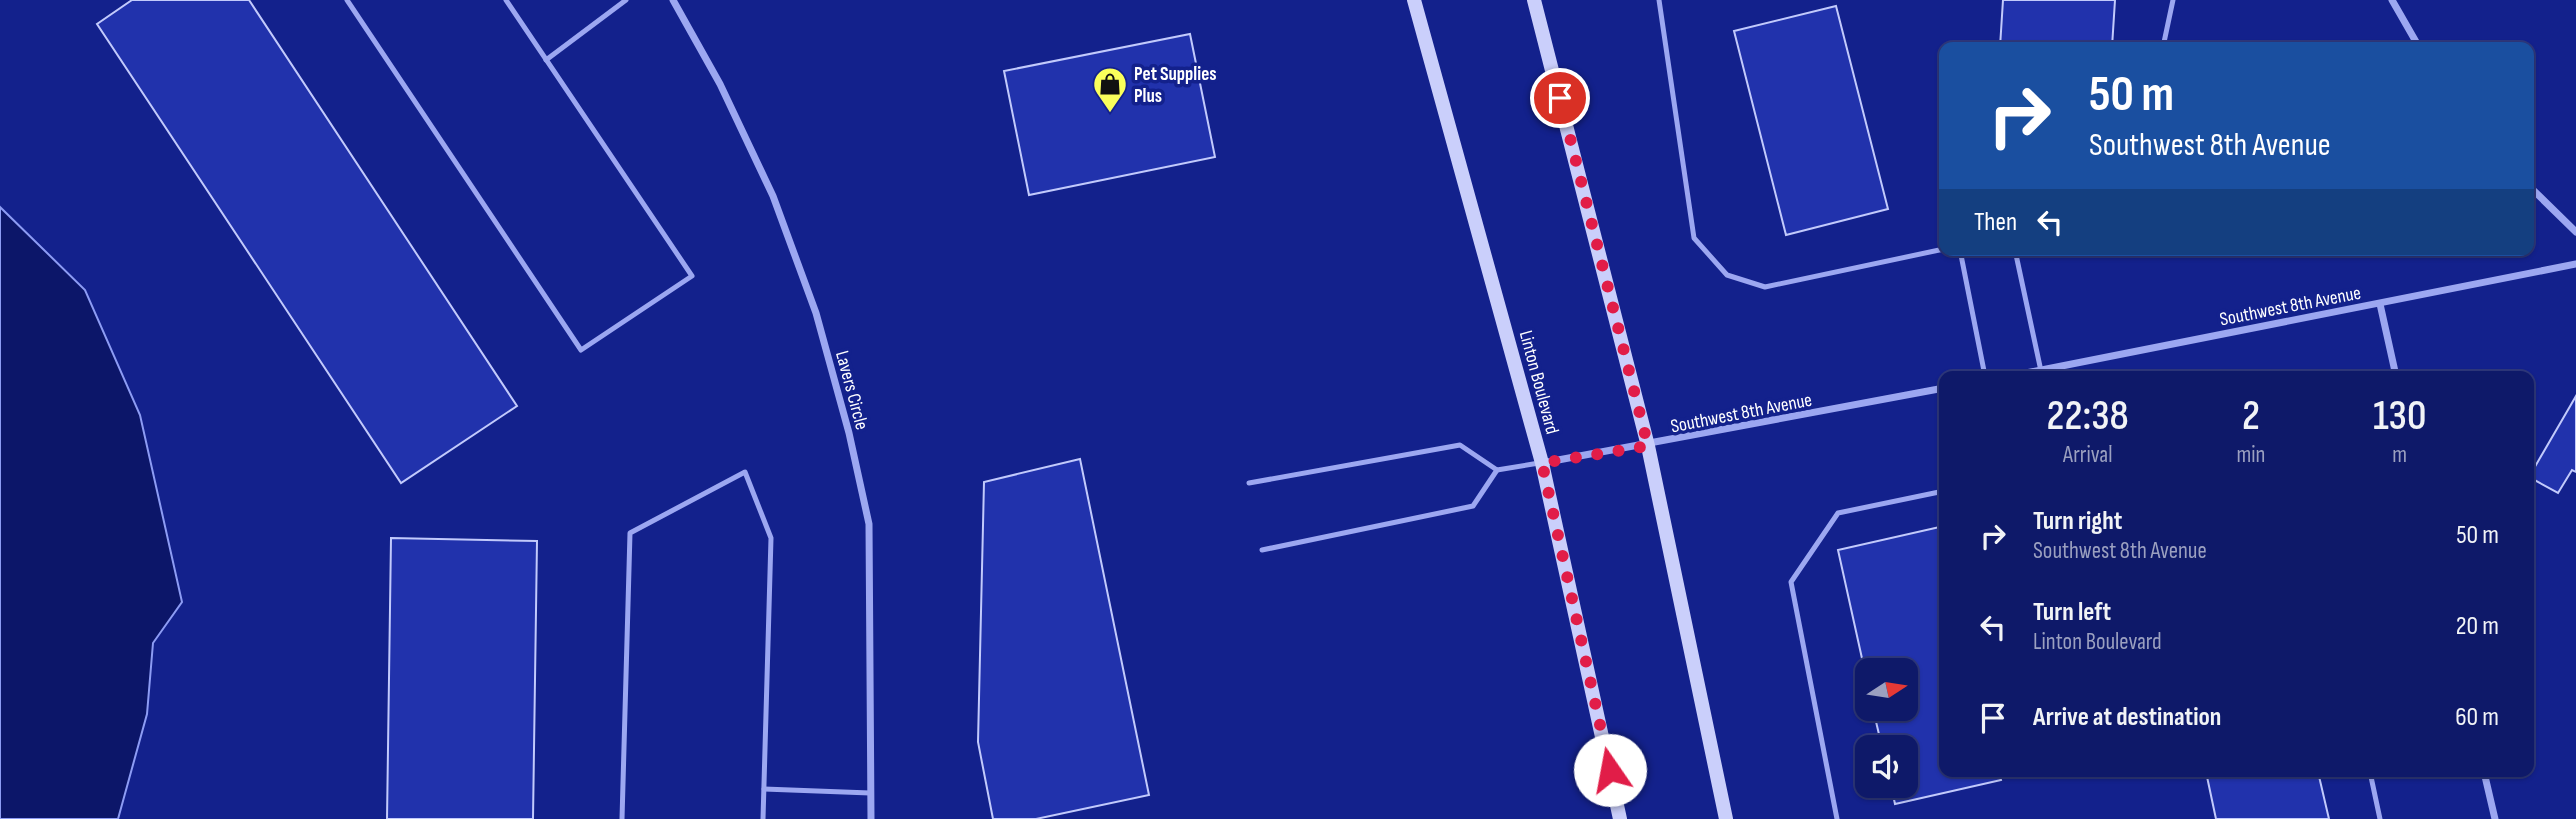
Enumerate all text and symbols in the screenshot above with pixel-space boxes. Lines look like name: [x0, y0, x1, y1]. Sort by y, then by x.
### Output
place label: Pet Supplies Plus: [1134, 63, 1217, 108]
shop icon: Pet Supplies Plus: [1091, 65, 1129, 114]
text: 50 m: [2089, 66, 2174, 125]
pin: [1530, 68, 1590, 128]
icon: right: [1974, 70, 2065, 161]
icon: arrive: [1541, 79, 1579, 117]
text: Southwest 8th Avenue: [2089, 126, 2331, 165]
icon: left: [2031, 203, 2069, 241]
text: Then: [1974, 207, 2017, 238]
street label: Southwest 8th Avenue: [2218, 281, 2363, 331]
street label: Linton Boulevard: [1514, 328, 1563, 437]
street label: Lavers Circle: [830, 348, 873, 432]
street label: Southwest 8th Avenue: [1669, 388, 1814, 438]
text: 22:38: [2047, 391, 2129, 442]
text: 2: [2242, 391, 2260, 442]
text: 130: [2373, 391, 2426, 442]
text: Arrival: [2063, 441, 2112, 469]
text: min: [2236, 441, 2265, 469]
text: m: [2392, 441, 2407, 469]
text: Turn right: [2033, 506, 2122, 537]
icon: right: [1974, 517, 2012, 555]
text: 50 m: [2456, 520, 2499, 551]
text: Southwest 8th Avenue: [2033, 537, 2207, 565]
text: Turn left: [2033, 597, 2111, 628]
icon: left: [1974, 608, 2012, 646]
text: 20 m: [2456, 611, 2499, 642]
text: Linton Boulevard: [2033, 628, 2162, 656]
north arrow: [1855, 658, 1918, 721]
map controls: [1855, 658, 1918, 798]
icon: arrive: [1974, 699, 2012, 737]
text: Arrive at destination: [2033, 702, 2221, 733]
text: 60 m: [2455, 702, 2499, 733]
position arrow: [1573, 733, 1647, 807]
button: sound: [1855, 735, 1918, 798]

